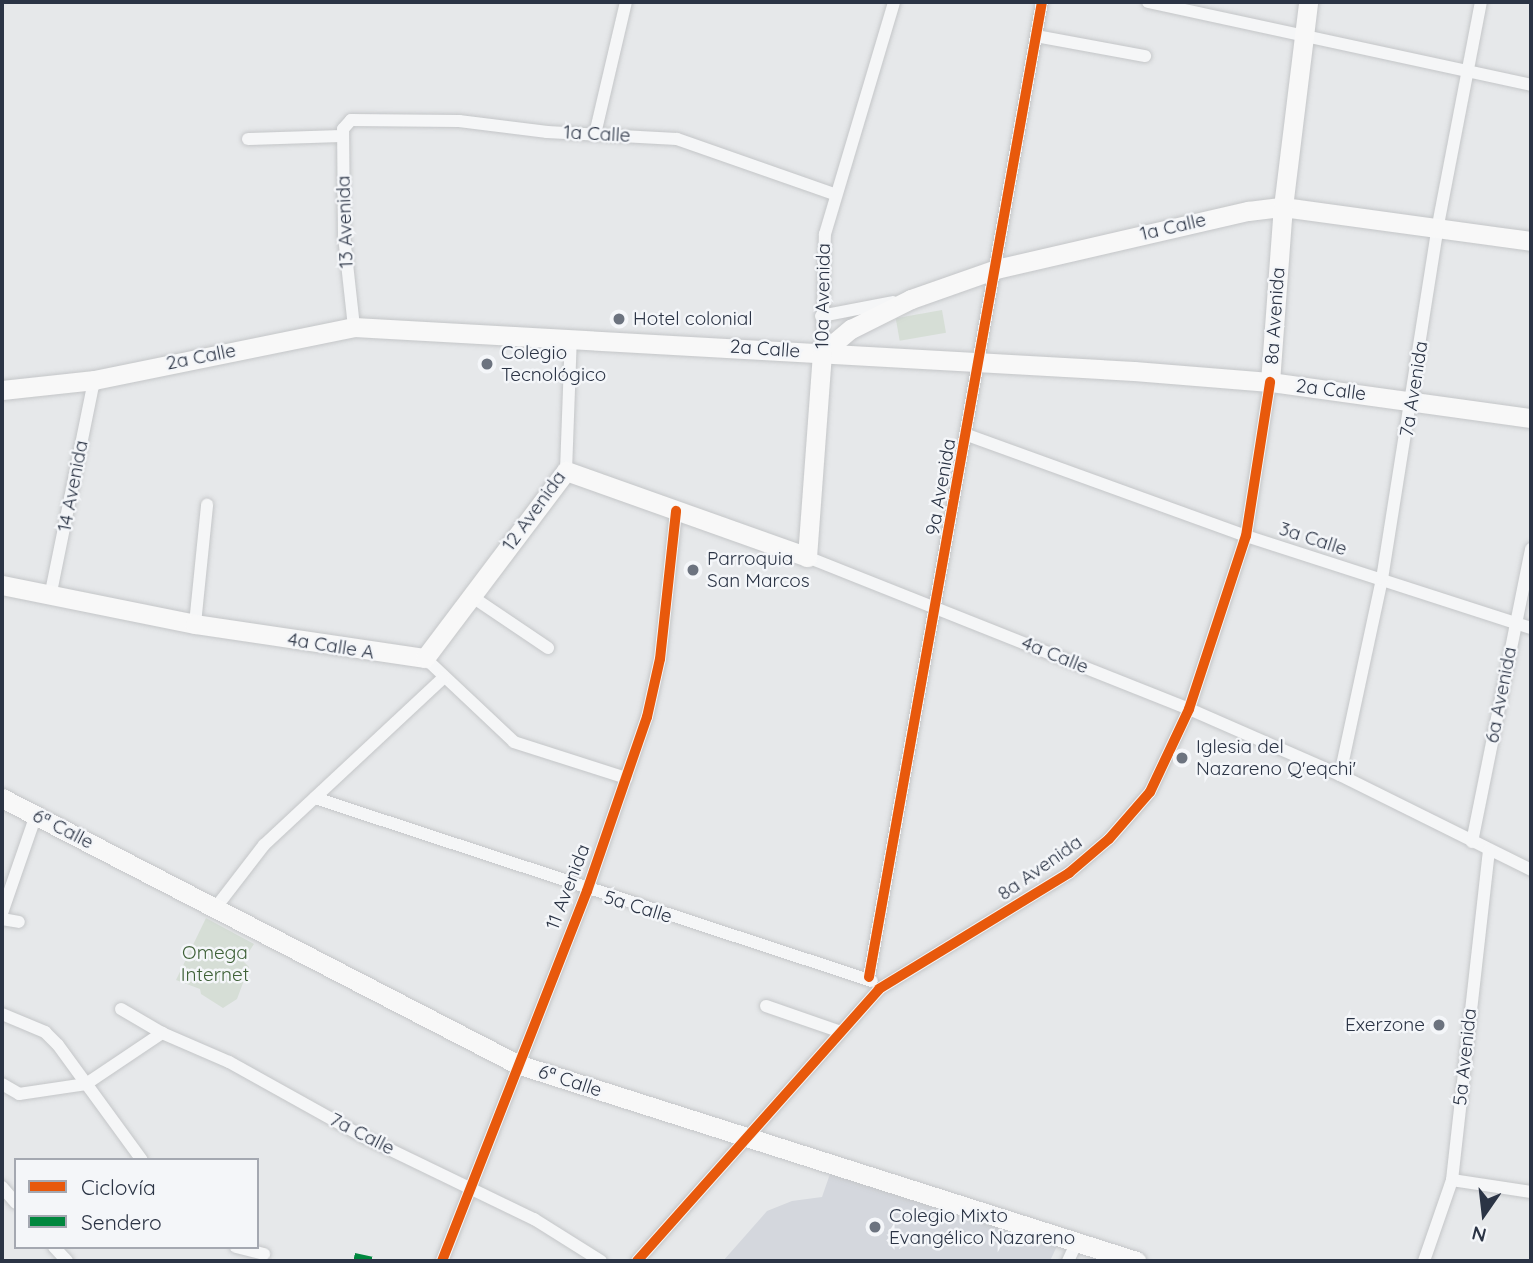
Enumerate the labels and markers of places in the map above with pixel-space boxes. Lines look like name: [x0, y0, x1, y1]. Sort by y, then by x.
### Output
place label: Hotel colonial: [633, 308, 753, 330]
marker: Hotel colonial: [611, 311, 627, 327]
place label: Colegio Tecnológico: [501, 342, 606, 386]
marker: Colegio Tecnológico: [479, 356, 495, 372]
place label: Parroquia San Marcos: [707, 548, 810, 592]
marker: Parroquia San Marcos: [685, 562, 701, 578]
place label: Iglesia del Nazareno Q'eqchi': [1196, 736, 1356, 780]
marker: Iglesia del Nazareno Q'eqchi': [1174, 750, 1190, 766]
place label: Exerzone: [1345, 1014, 1425, 1036]
marker: Exerzone: [1431, 1017, 1447, 1033]
place label: Colegio Mixto Evangélico Nazareno: [889, 1205, 1075, 1249]
marker: Colegio Mixto Evangélico Nazareno: [867, 1219, 883, 1235]

